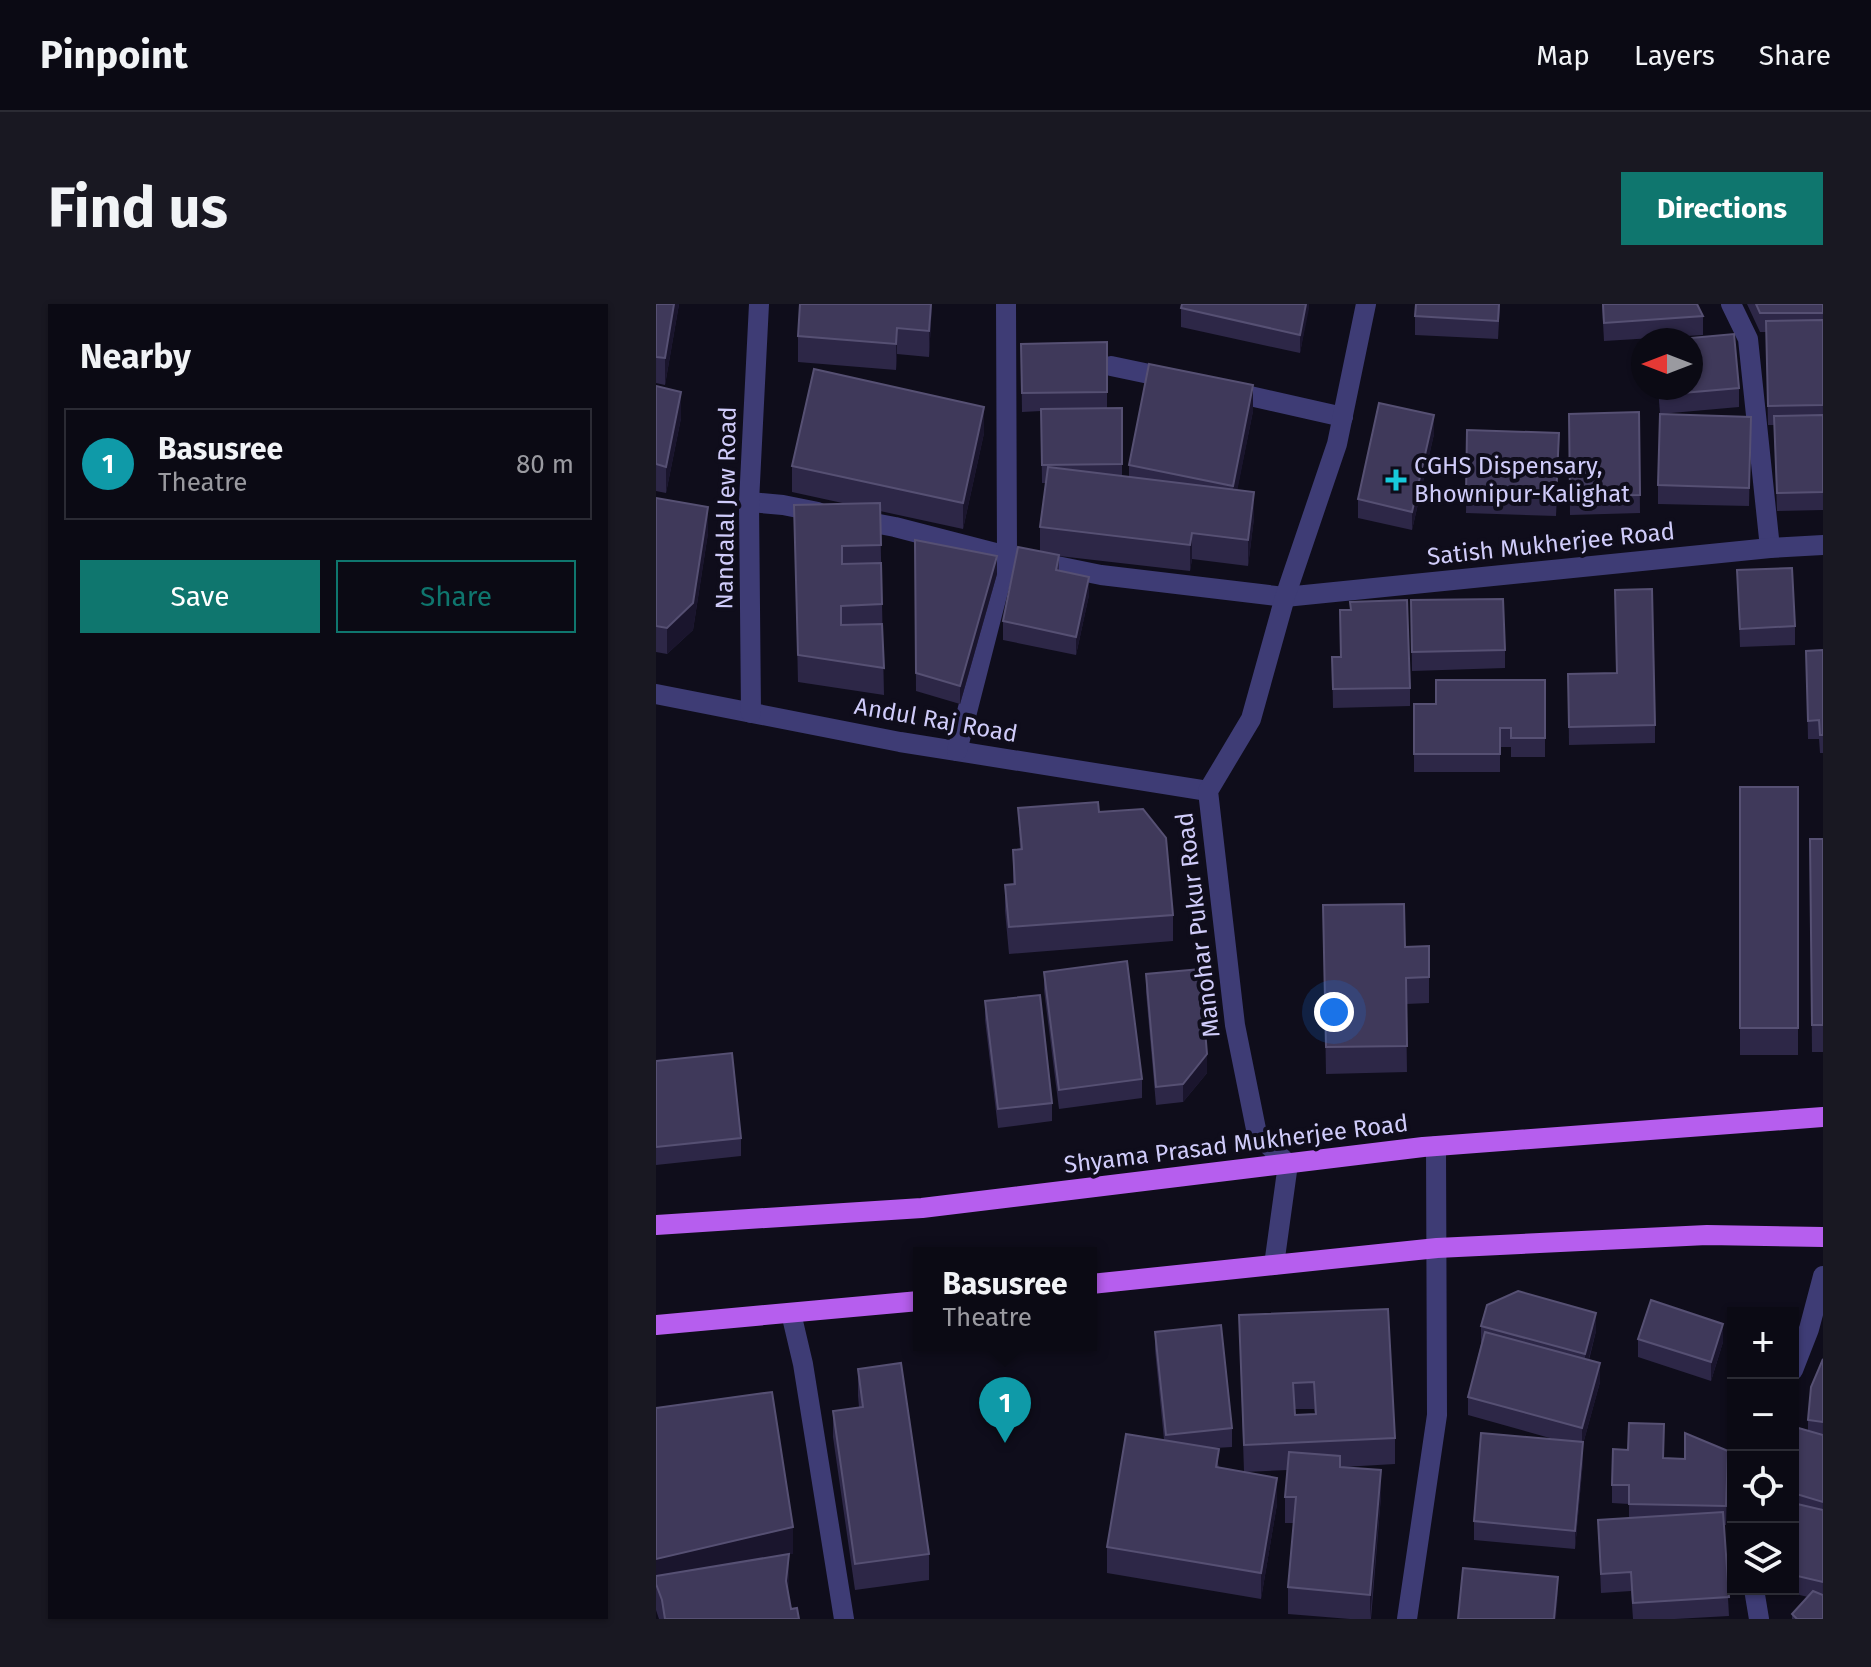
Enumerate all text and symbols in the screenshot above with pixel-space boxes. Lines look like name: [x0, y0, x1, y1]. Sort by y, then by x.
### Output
text: Pinpoint: [40, 32, 188, 78]
text: Map: [1536, 39, 1590, 72]
text: Layers: [1634, 39, 1715, 72]
text: Share: [1759, 39, 1831, 72]
button: Directions: [1621, 172, 1823, 245]
text: Find us: [48, 175, 228, 242]
north arrow: [1631, 328, 1703, 400]
text: Nearby: [80, 336, 191, 377]
street label: Nandalal Jew Road: [710, 406, 742, 610]
text: Basusree: [158, 431, 283, 467]
text: 1: [102, 449, 114, 480]
text: 80 m: [516, 449, 574, 480]
place label: CGHS Dispensary, Bhownipur-Kalighat: [1414, 452, 1630, 508]
text: Theatre: [158, 467, 248, 498]
marker: CGHS Dispensary, Bhownipur-Kalighat: [1385, 469, 1407, 491]
street label: Satish Mukherjee Road: [1426, 517, 1676, 571]
button: Save: [80, 560, 320, 633]
button: Share: [336, 560, 576, 633]
street label: Andul Raj Road: [852, 692, 1020, 748]
street label: Manohar Pukur Road: [1170, 811, 1226, 1039]
your location: [1314, 992, 1354, 1032]
street label: Shyama Prasad Mukherjee Road: [1062, 1109, 1410, 1179]
popup: [913, 1247, 1097, 1351]
text: Basusree: [942, 1266, 1068, 1302]
text: Theatre: [942, 1302, 1032, 1333]
map controls: [1727, 1307, 1799, 1595]
button: +: [1727, 1307, 1799, 1379]
pin: 1: [979, 1377, 1031, 1443]
button: −: [1727, 1379, 1799, 1451]
button: locate: [1727, 1451, 1799, 1523]
button: layers: [1727, 1523, 1799, 1595]

